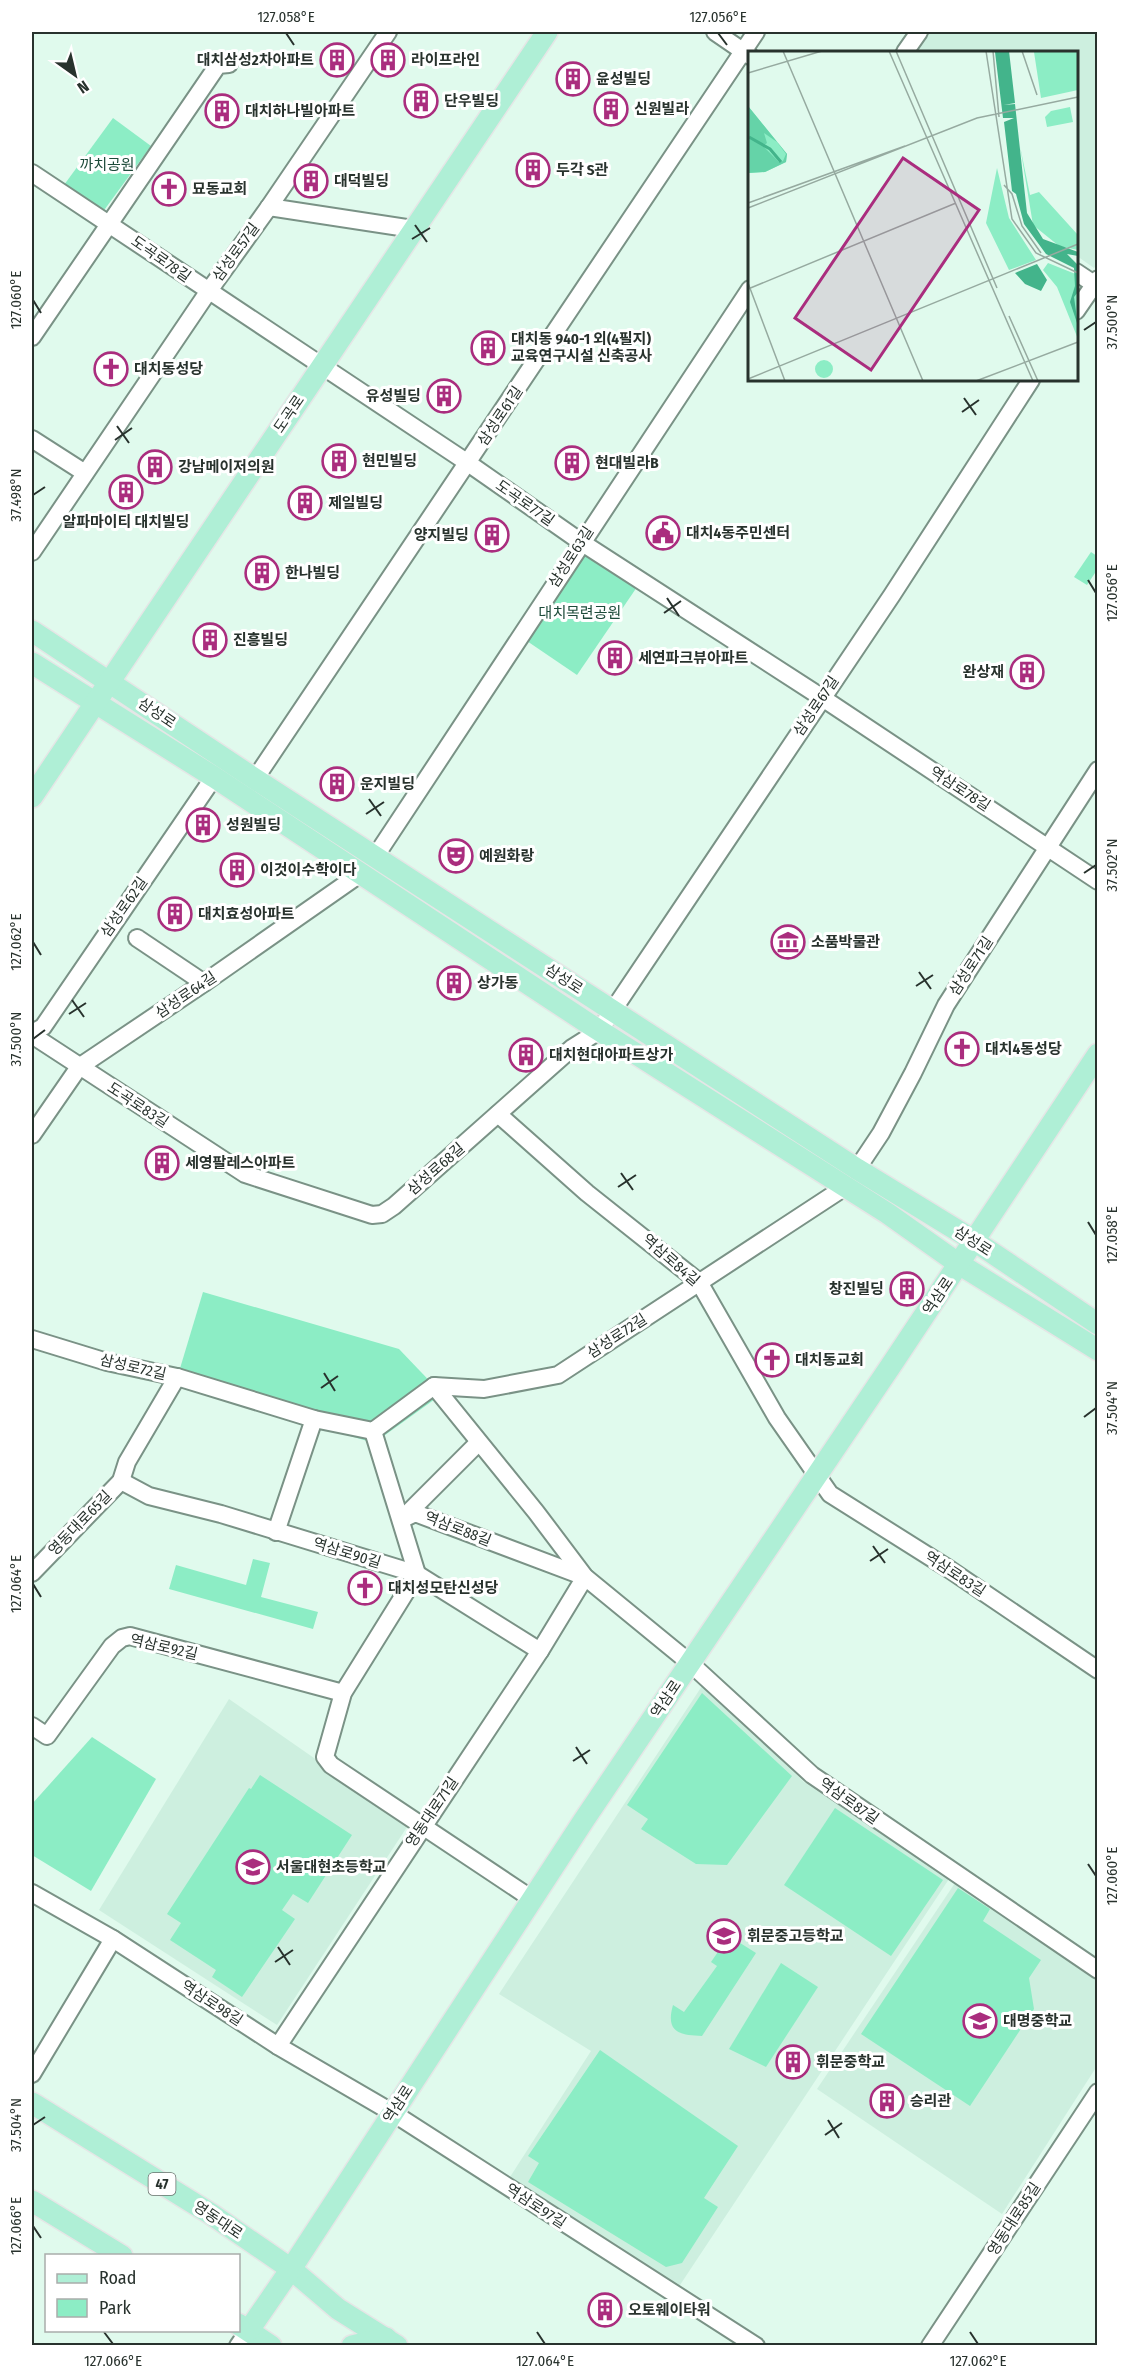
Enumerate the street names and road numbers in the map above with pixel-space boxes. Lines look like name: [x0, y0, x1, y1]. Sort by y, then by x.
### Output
street label: 삼성로57길: [209, 219, 263, 285]
street label: 도곡로78길: [128, 232, 194, 286]
street label: 삼성로61길: [474, 383, 526, 449]
street label: 도곡로: [270, 392, 308, 436]
street label: 도곡로77길: [492, 476, 558, 530]
street label: 삼성로63길: [545, 523, 597, 591]
street label: 삼성로67길: [789, 673, 843, 739]
street label: 삼성로: [135, 694, 179, 732]
street label: 역삼로78길: [926, 763, 994, 815]
street label: 삼성로62길: [97, 874, 151, 940]
street label: 삼성로71길: [945, 933, 997, 999]
street label: 삼성로: [542, 960, 586, 998]
street label: 삼성로64길: [152, 968, 220, 1022]
street label: 도곡로83길: [104, 1079, 172, 1131]
street label: 삼성로68길: [404, 1139, 468, 1199]
street label: 삼성로: [951, 1222, 995, 1260]
street label: 역삼로84길: [639, 1230, 703, 1290]
street label: 역삼로: [919, 1274, 957, 1318]
street label: 삼성로72길: [584, 1310, 650, 1362]
street label: 삼성로72길: [98, 1351, 168, 1383]
street label: 영동대로65길: [45, 1487, 115, 1559]
street label: 역삼로88길: [422, 1508, 494, 1550]
street label: 역삼로90길: [311, 1534, 383, 1572]
street label: 역삼로83길: [921, 1548, 989, 1600]
street label: 역삼로92길: [128, 1630, 200, 1664]
street label: 역삼로: [647, 1677, 685, 1721]
street label: 영동대로71길: [402, 1774, 462, 1850]
street label: 역삼로87길: [816, 1774, 882, 1828]
street label: 역삼로98길: [178, 1976, 246, 2030]
street label: 역삼로: [379, 2082, 417, 2126]
road number: 47: [148, 2173, 176, 2195]
street label: 영동대로85길: [984, 2179, 1044, 2259]
street label: 역삼로97길: [502, 2180, 570, 2232]
street label: 영동대로: [190, 2197, 246, 2243]

